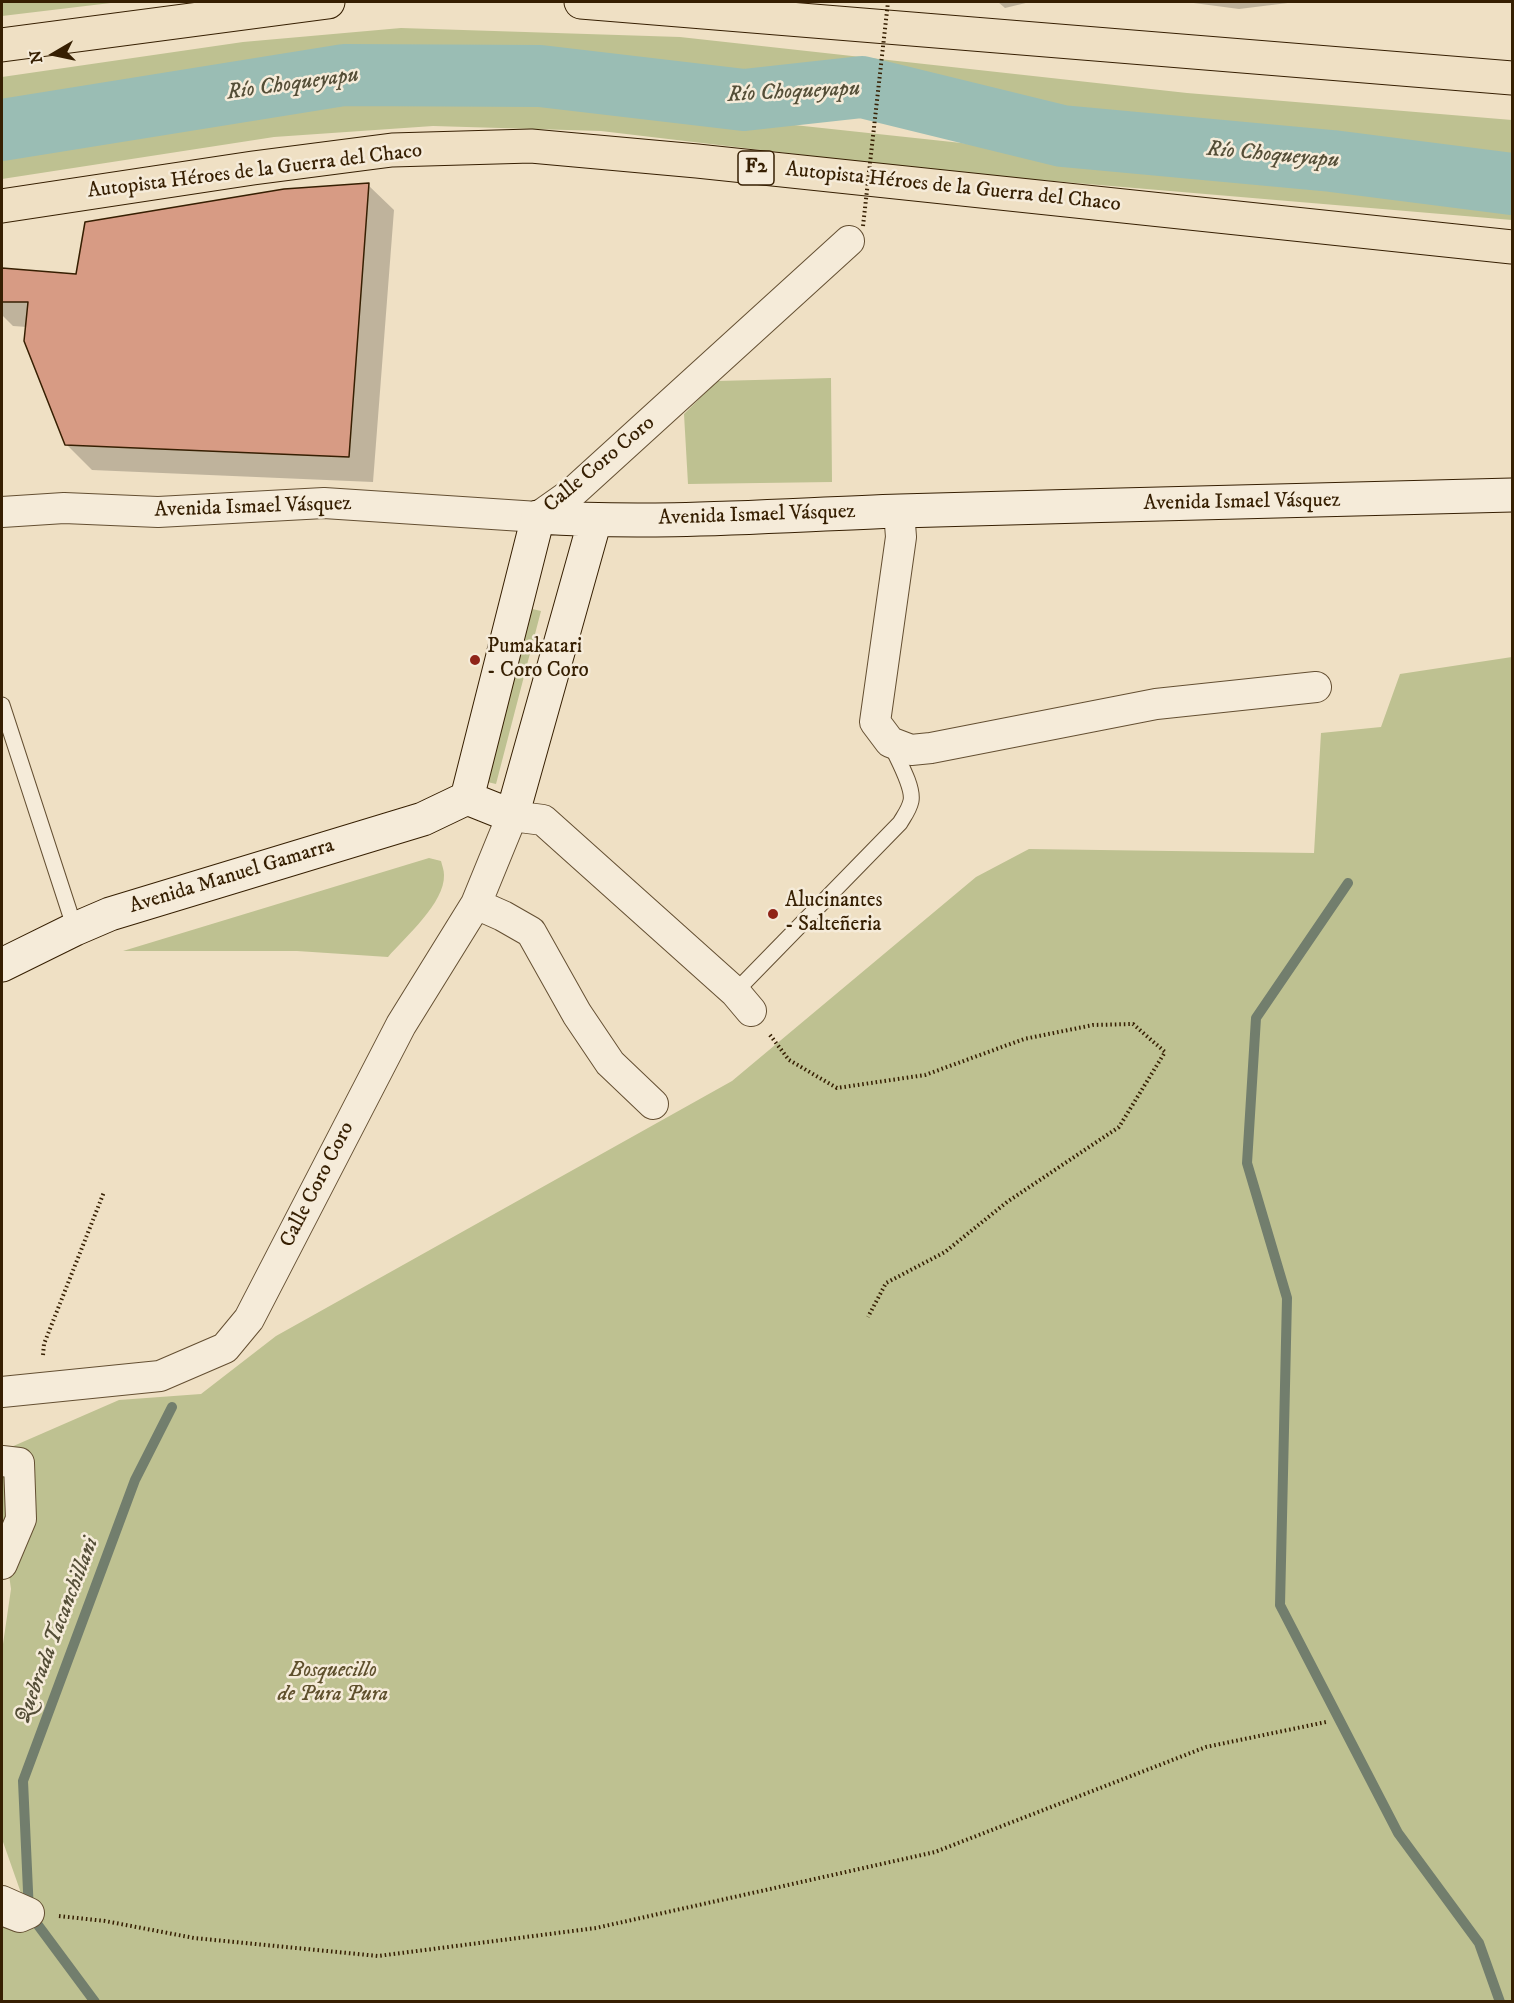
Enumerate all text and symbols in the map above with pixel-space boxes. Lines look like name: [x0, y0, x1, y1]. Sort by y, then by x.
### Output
north arrow: [24, 24, 84, 84]
text: N: [25, 49, 47, 65]
water label: Río Choqueyapu: [225, 63, 361, 107]
water label: Río Choqueyapu: [727, 76, 861, 110]
water label: Río Choqueyapu: [1206, 137, 1340, 175]
street label: Autopista Héroes de la Guerra del Chaco: [86, 139, 424, 205]
road number: F2: [738, 151, 774, 185]
street label: Autopista Héroes de la Guerra del Chaco: [784, 158, 1122, 218]
street label: Calle Coro Coro: [539, 411, 661, 519]
street label: Avenida Ismael Vásquez: [1143, 489, 1341, 517]
street label: Avenida Ismael Vásquez: [154, 492, 352, 524]
street label: Avenida Ismael Vásquez: [658, 500, 856, 532]
place label: Pumakatari - Coro Coro: [487, 635, 589, 685]
marker: Pumakatari - Coro Coro: [468, 653, 482, 667]
street label: Avenida Manuel Gamarra: [127, 834, 337, 920]
place label: Alucinantes - Salteñeria: [785, 889, 882, 939]
marker: Alucinantes - Salteñeria: [766, 907, 780, 921]
street label: Calle Coro Coro: [276, 1118, 360, 1252]
water label: Quebrada Tacanchillani: [10, 1534, 106, 1728]
park label: Bosquecillo de Pura Pura: [278, 1659, 388, 1709]

